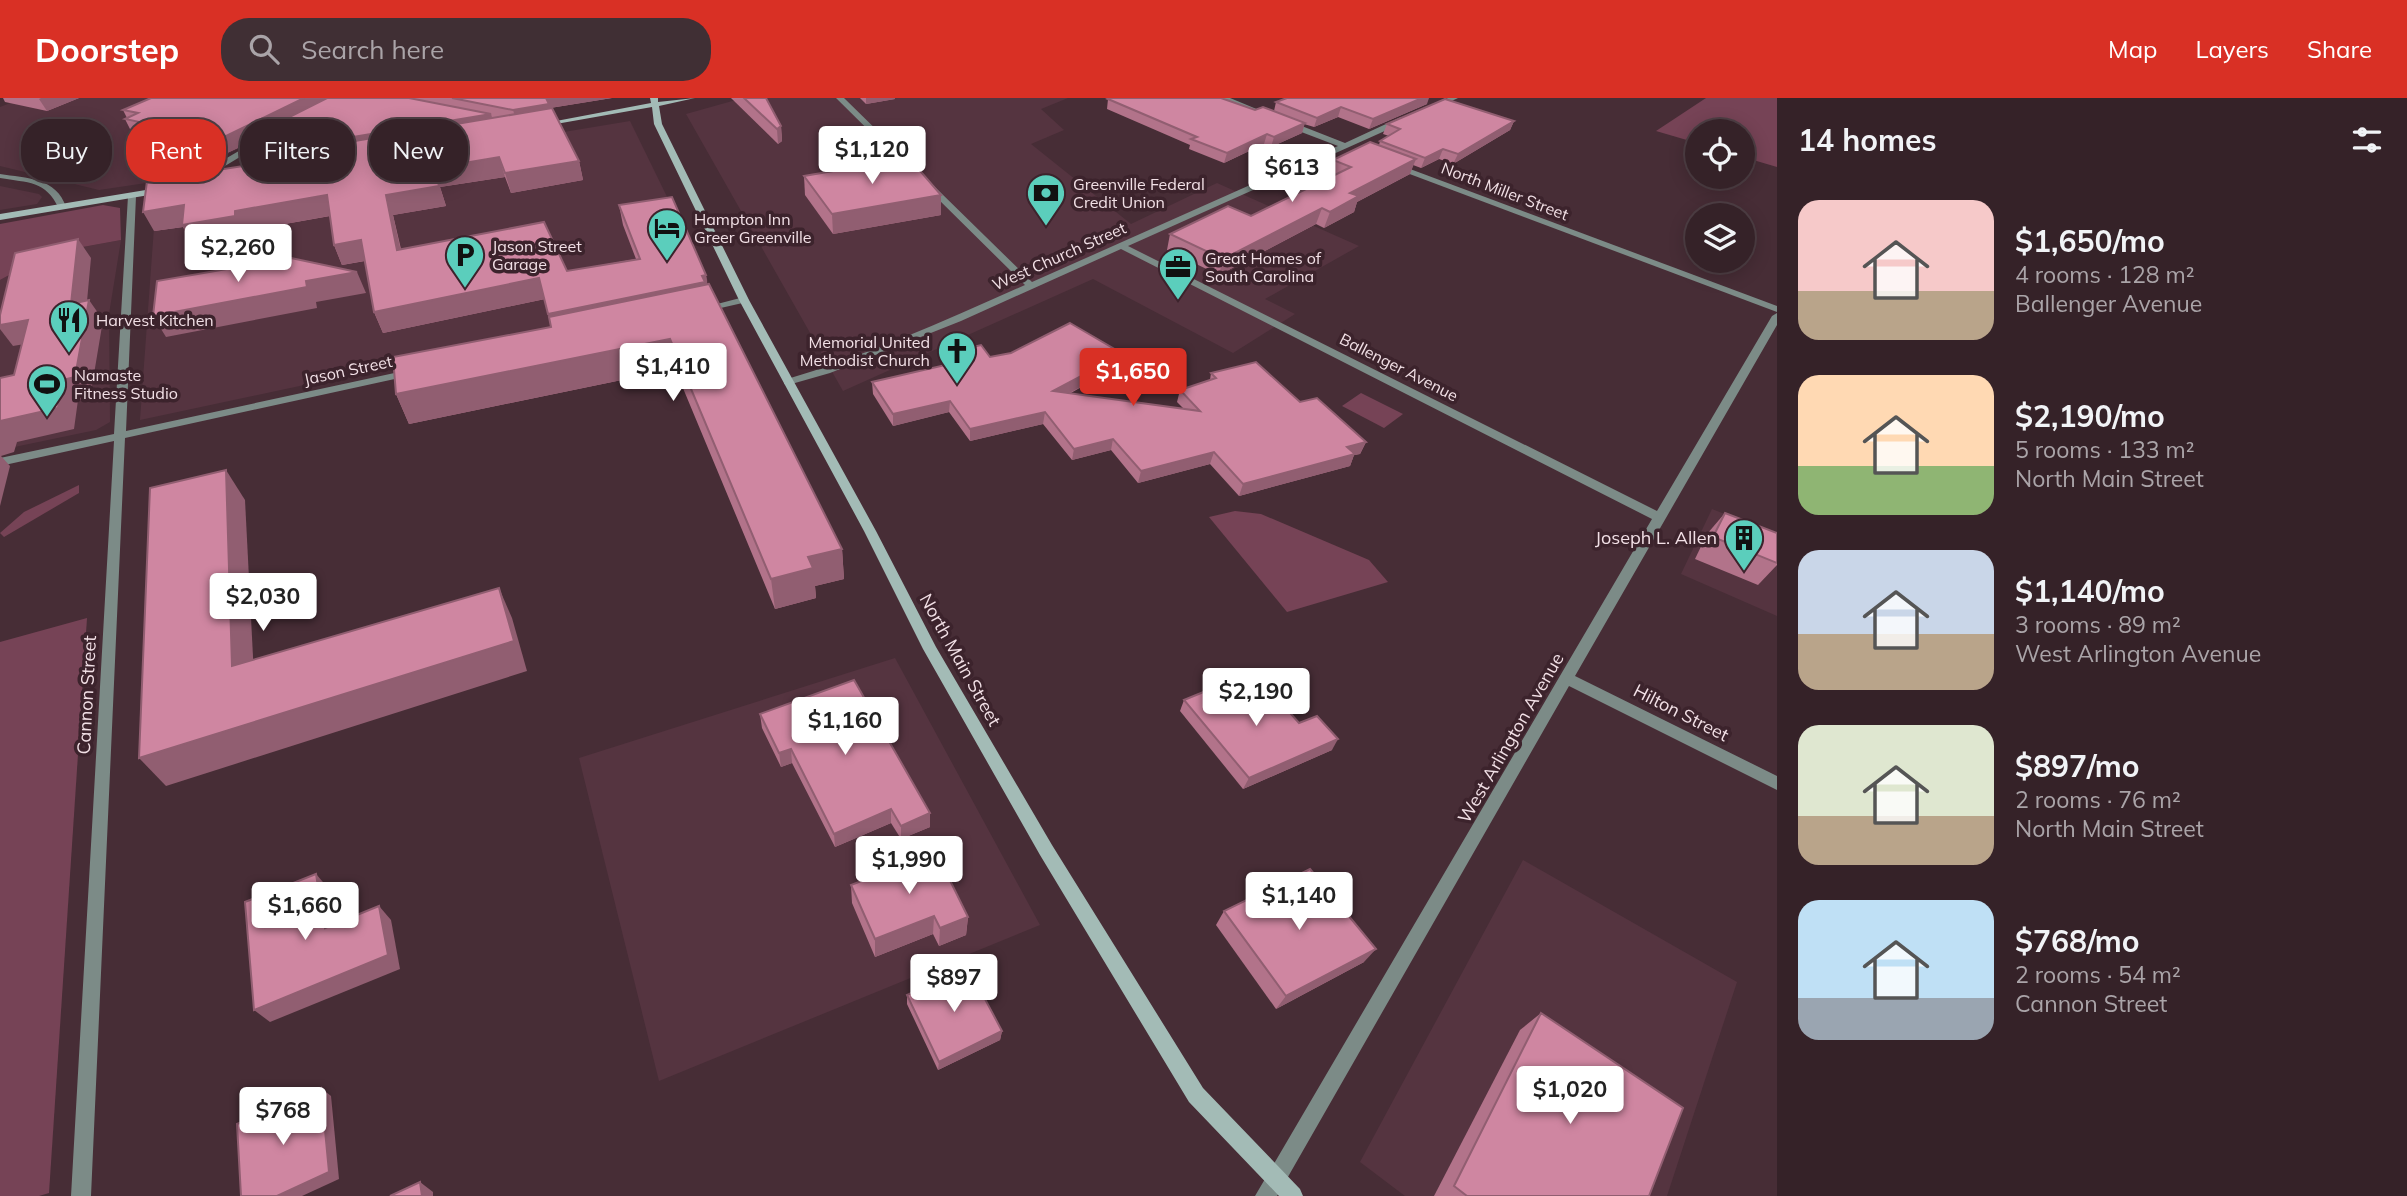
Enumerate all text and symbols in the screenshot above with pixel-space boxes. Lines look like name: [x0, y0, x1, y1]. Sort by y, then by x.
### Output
search box: [221, 18, 711, 81]
text: Doorstep: [35, 29, 179, 70]
icon: search: [245, 30, 283, 68]
text: Search here: [301, 33, 444, 66]
text: Map: [2108, 34, 2157, 64]
text: Layers: [2195, 34, 2269, 64]
text: Share: [2307, 34, 2372, 64]
chip: Buy: [21, 119, 112, 182]
chip: Rent: [126, 119, 226, 182]
chip: Filters: [240, 119, 355, 182]
chip: New: [369, 119, 468, 182]
map controls: [1685, 119, 1755, 273]
button: locate: [1685, 119, 1755, 189]
text: 14 homes: [1798, 121, 1937, 159]
icon: filters: [2348, 121, 2386, 159]
pin: $1,120: [815, 126, 929, 186]
text: $1,120: [835, 134, 909, 163]
pin: $613: [1251, 144, 1333, 204]
text: $613: [1264, 152, 1320, 181]
street label: North Miller Street: [1439, 158, 1572, 225]
bank icon: Greenville Federal Credit Union: [1025, 172, 1067, 227]
place label: Greenville Federal Credit Union: [1073, 174, 1205, 212]
button: layers: [1685, 203, 1755, 273]
hotel icon: Hampton Inn Greer Greenville: [646, 207, 688, 262]
place label: Hampton Inn Greer Greenville: [694, 209, 812, 247]
street label: West Church Street: [989, 217, 1129, 294]
text: $1,650/mo: [2015, 222, 2165, 260]
pin: $2,260: [181, 225, 295, 284]
icon: home: [1854, 228, 1938, 312]
text: $2,260: [201, 232, 275, 261]
parking icon: Jason Street Garage: [444, 234, 486, 289]
place label: Jason Street Garage: [492, 236, 582, 274]
office icon: Great Homes of South Carolina: [1157, 246, 1199, 301]
place label: Great Homes of South Carolina: [1205, 248, 1322, 286]
text: 4 rooms · 128 m²: [2015, 260, 2195, 289]
text: Ballenger Avenue: [2015, 289, 2202, 318]
restaurant icon: Harvest Kitchen: [48, 299, 90, 354]
place label: Harvest Kitchen: [96, 310, 214, 330]
street label: Ballenger Avenue: [1336, 329, 1462, 405]
church icon: Memorial United Methodist Church: [936, 330, 978, 385]
place label: Memorial United Methodist Church: [800, 332, 930, 370]
pin: $1,410: [616, 344, 730, 403]
pin: $1,650: [1076, 348, 1190, 408]
street label: Jason Street: [302, 351, 394, 389]
text: $1,410: [636, 351, 710, 380]
text: $1,650: [1096, 356, 1170, 385]
sports icon: Namaste Fitness Studio: [26, 363, 68, 418]
place label: Namaste Fitness Studio: [74, 365, 178, 403]
text: $2,190/mo: [2015, 397, 2165, 435]
icon: home: [1854, 403, 1938, 487]
text: 5 rooms · 133 m²: [2015, 435, 2195, 464]
text: North Main Street: [2015, 464, 2204, 493]
building icon: Joseph L. Allen: [1723, 517, 1765, 572]
place label: Joseph L. Allen: [1595, 526, 1717, 549]
text: $1,140/mo: [2015, 572, 2165, 610]
pin: $2,030: [206, 574, 320, 633]
icon: home: [1854, 578, 1938, 662]
text: $2,030: [226, 581, 300, 610]
street label: North Main Street: [915, 590, 1006, 730]
text: 3 rooms · 89 m²: [2015, 610, 2181, 639]
street label: Cannon Street: [72, 635, 101, 755]
text: West Arlington Avenue: [2015, 639, 2261, 668]
street label: West Arlington Avenue: [1452, 649, 1569, 827]
pin: $2,190: [1199, 668, 1313, 728]
text: $2,190: [1219, 676, 1293, 705]
street label: Hilton Street: [1630, 679, 1733, 746]
pin: $1,160: [788, 698, 902, 757]
text: $1,160: [808, 705, 882, 734]
text: $897/mo: [2015, 747, 2139, 785]
icon: home: [1854, 753, 1938, 837]
text: 2 rooms · 76 m²: [2015, 785, 2181, 814]
text: North Main Street: [2015, 814, 2204, 843]
pin: $1,990: [852, 836, 966, 896]
text: $1,990: [872, 844, 946, 873]
pin: $1,140: [1242, 872, 1356, 932]
text: $1,140: [1262, 880, 1336, 909]
pin: $1,660: [248, 882, 362, 942]
text: $1,660: [268, 890, 342, 919]
text: $768/mo: [2015, 922, 2139, 960]
icon: home: [1854, 928, 1938, 1012]
pin: $897: [913, 954, 995, 1014]
text: 2 rooms · 54 m²: [2015, 960, 2181, 989]
text: $897: [926, 962, 982, 991]
text: Cannon Street: [2015, 989, 2167, 1018]
pin: $1,020: [1513, 1066, 1627, 1126]
text: $1,020: [1533, 1074, 1607, 1103]
pin: $768: [242, 1088, 324, 1147]
text: $768: [255, 1095, 311, 1124]

